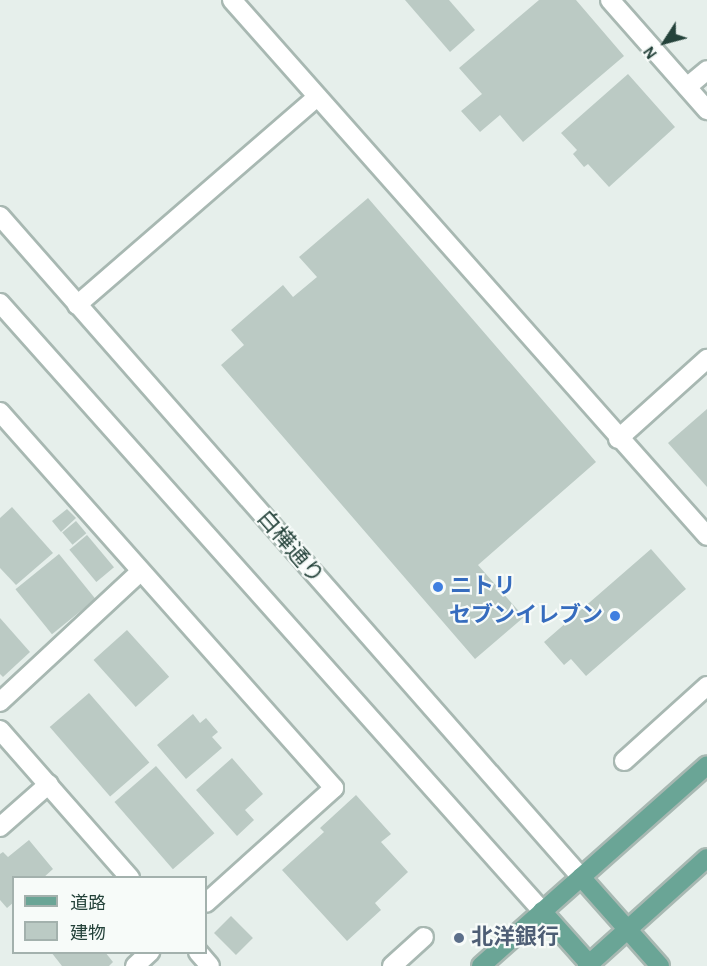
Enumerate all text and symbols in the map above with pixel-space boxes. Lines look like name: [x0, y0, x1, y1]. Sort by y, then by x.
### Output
north arrow: [635, 12, 695, 72]
text: N: [641, 43, 660, 62]
street label: 白樺通り: [251, 505, 329, 589]
place label: ニトリ: [450, 574, 516, 600]
marker: ニトリ: [431, 580, 445, 594]
place label: セブンイレブン: [449, 603, 603, 629]
marker: セブンイレブン: [608, 609, 622, 623]
legend: [12, 876, 207, 954]
text: 道路: [70, 895, 106, 913]
text: 建物: [70, 925, 106, 943]
place label: 北洋銀行: [471, 925, 559, 951]
marker: 北洋銀行: [452, 931, 466, 945]

